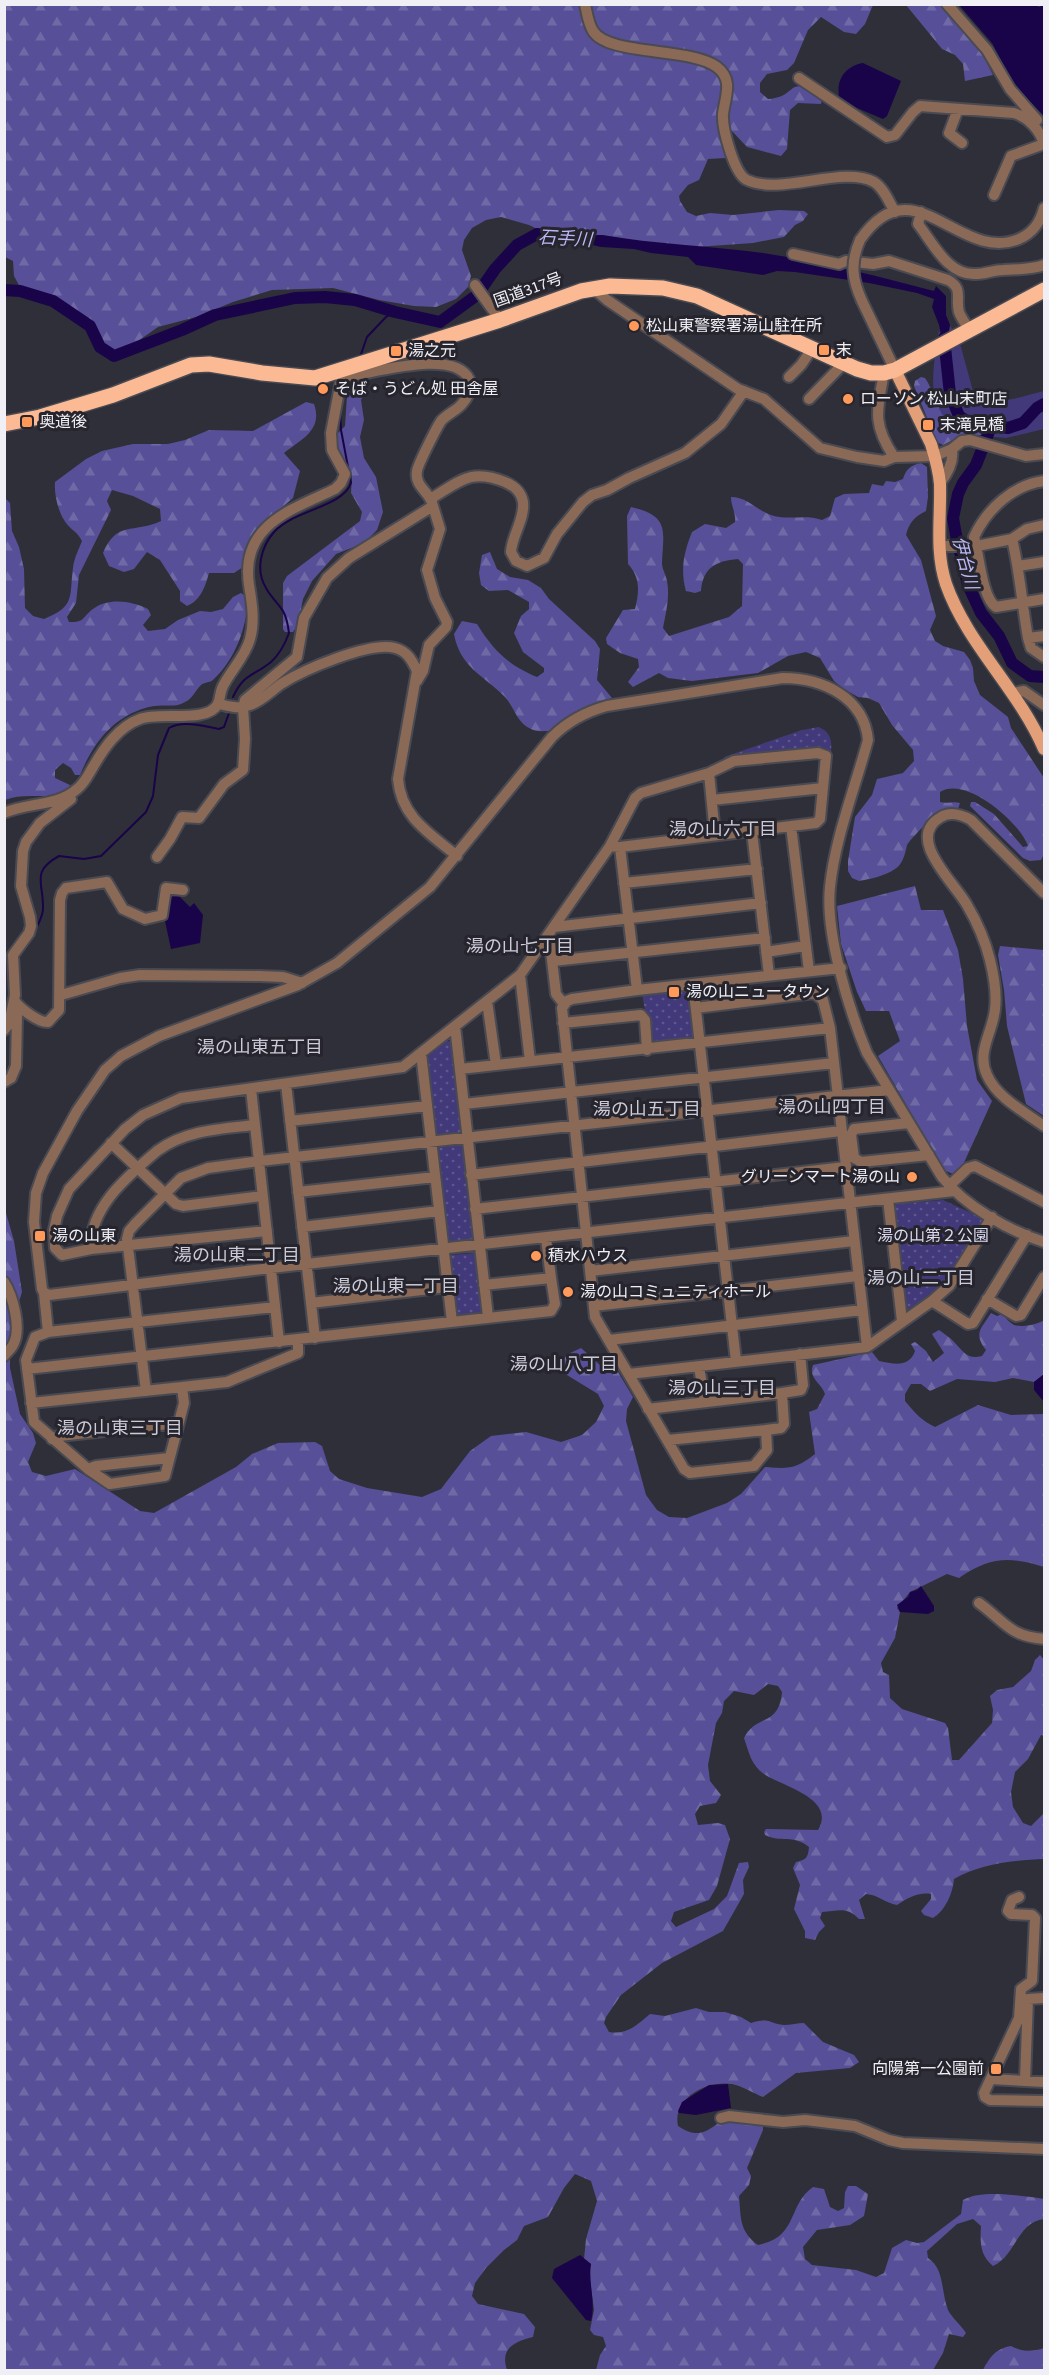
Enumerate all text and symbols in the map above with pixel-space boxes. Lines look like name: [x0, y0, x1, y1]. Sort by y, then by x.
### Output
water label: 石手川: [537, 225, 595, 253]
street label: 国道317号: [490, 267, 566, 313]
place label: 松山東警察署湯山駐在所: [646, 315, 822, 337]
marker: 松山東警察署湯山駐在所: [627, 319, 641, 333]
place label: 末: [836, 339, 852, 361]
place label: 湯之元: [408, 340, 456, 362]
marker: 末: [817, 343, 831, 357]
marker: 湯之元: [389, 344, 403, 358]
place label: そば・うどん処 田舎屋: [335, 378, 498, 400]
marker: そば・うどん処 田舎屋: [316, 382, 330, 396]
place label: ローソン 松山末町店: [860, 388, 1007, 410]
marker: ローソン 松山末町店: [841, 392, 855, 406]
place label: 奥道後: [39, 411, 87, 433]
place label: 末滝見橋: [940, 414, 1004, 436]
marker: 奥道後: [20, 415, 34, 429]
marker: 末滝見橋: [921, 418, 935, 432]
water label: 伊台川: [946, 534, 985, 594]
district label: 湯の山六丁目: [669, 817, 777, 842]
district label: 湯の山七丁目: [466, 934, 574, 959]
place label: 湯の山ニュータウン: [686, 981, 830, 1003]
marker: 湯の山ニュータウン: [667, 985, 681, 999]
district label: 湯の山東五丁目: [197, 1035, 323, 1060]
district label: 湯の山四丁目: [778, 1095, 886, 1120]
district label: 湯の山五丁目: [593, 1097, 701, 1122]
place label: グリーンマート湯の山: [741, 1166, 900, 1188]
marker: グリーンマート湯の山: [905, 1170, 919, 1184]
place label: 湯の山東: [52, 1225, 116, 1247]
park label: 湯の山第２公園: [877, 1225, 989, 1247]
marker: 湯の山東: [33, 1229, 47, 1243]
district label: 湯の山東二丁目: [174, 1243, 300, 1268]
place label: 積水ハウス: [548, 1245, 628, 1267]
marker: 積水ハウス: [529, 1249, 543, 1263]
district label: 湯の山二丁目: [867, 1266, 975, 1291]
district label: 湯の山東一丁目: [333, 1274, 459, 1299]
place label: 湯の山コミュニティホール: [580, 1281, 771, 1303]
marker: 湯の山コミュニティホール: [561, 1285, 575, 1299]
district label: 湯の山八丁目: [510, 1352, 618, 1377]
district label: 湯の山三丁目: [668, 1376, 776, 1401]
district label: 湯の山東三丁目: [57, 1416, 183, 1441]
place label: 向陽第一公園前: [872, 2058, 984, 2080]
marker: 向陽第一公園前: [989, 2062, 1003, 2076]

